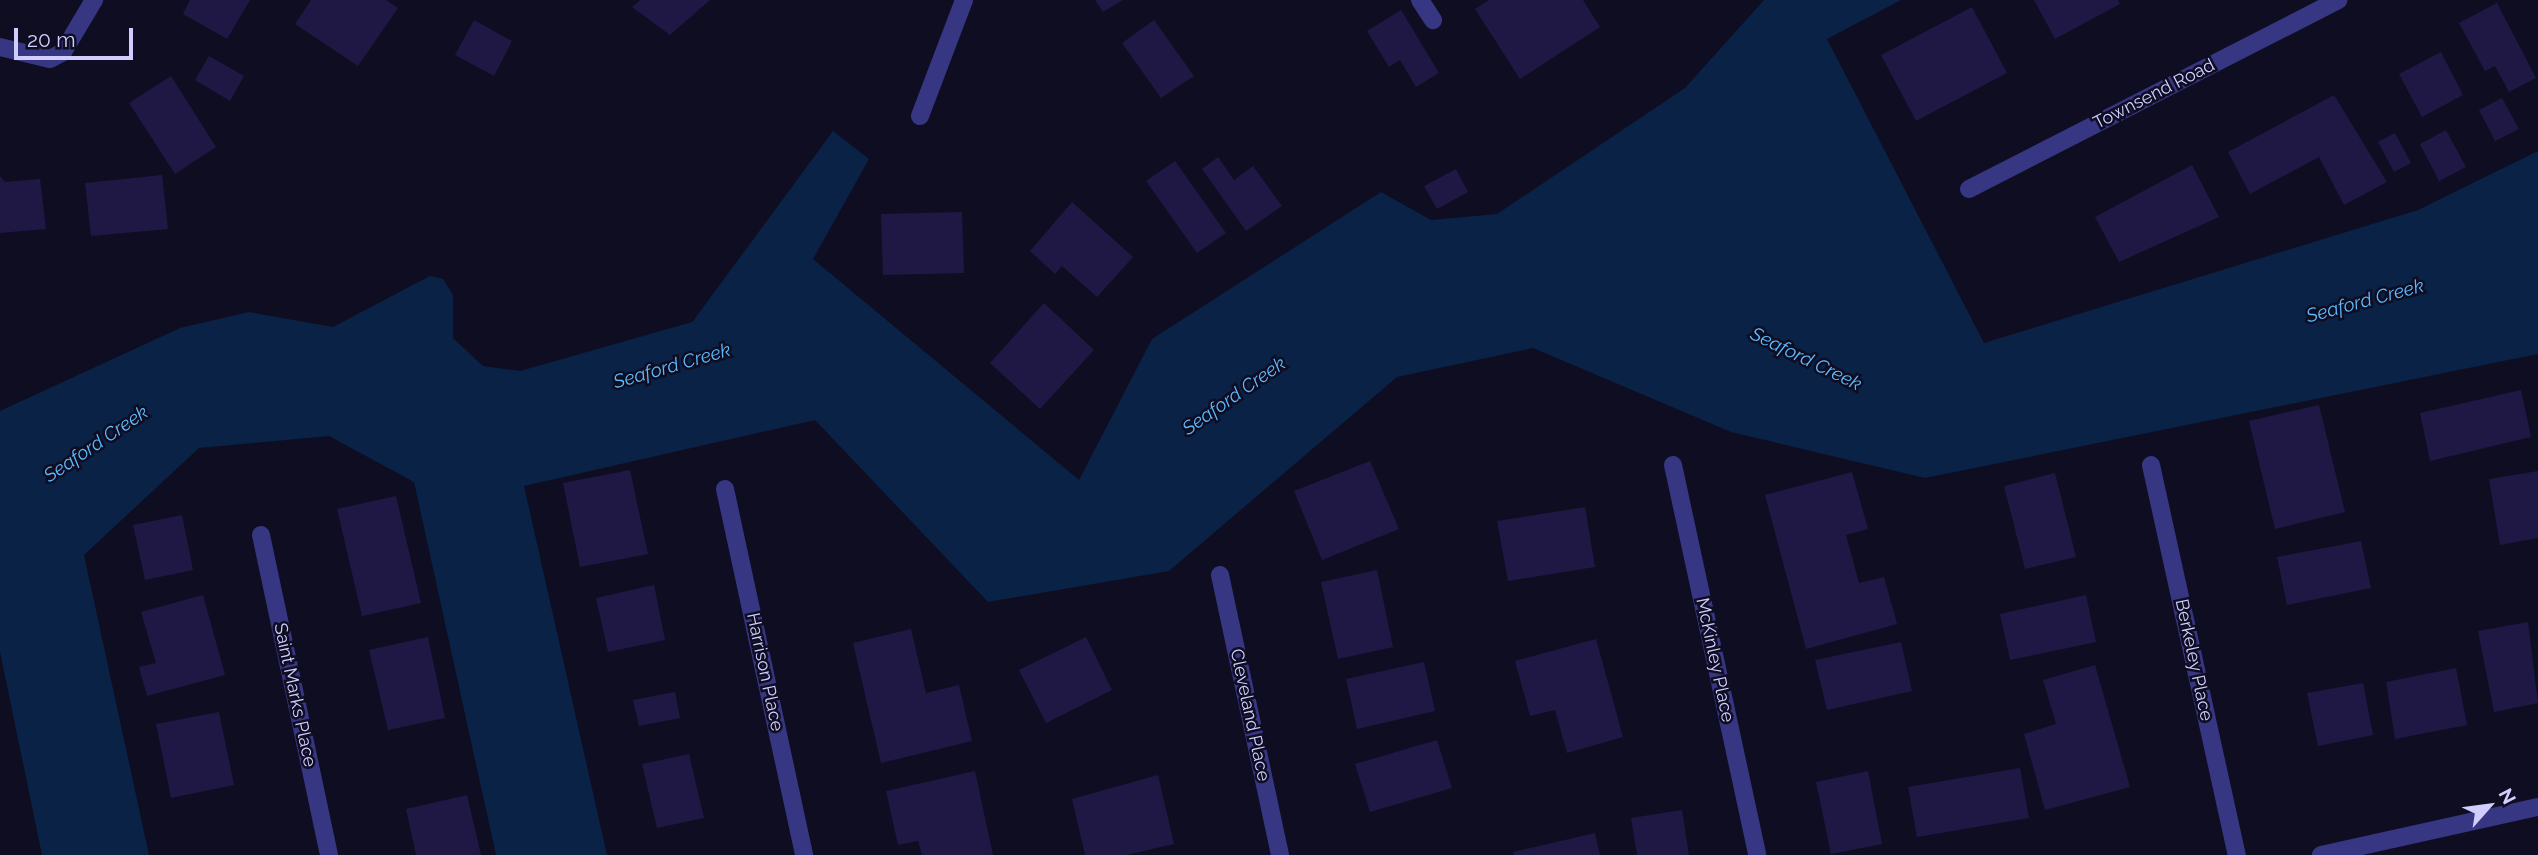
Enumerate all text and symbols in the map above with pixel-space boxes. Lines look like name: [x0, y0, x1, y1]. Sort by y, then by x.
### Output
scale bar: [18, 14, 136, 58]
text: 20 m: [27, 27, 75, 52]
street label: Townsend Road: [2090, 54, 2218, 134]
water label: Seaford Creek: [2304, 274, 2426, 328]
water label: Seaford Creek: [1747, 322, 1865, 396]
water label: Seaford Creek: [611, 338, 733, 394]
water label: Seaford Creek: [1178, 352, 1290, 440]
water label: Seaford Creek: [39, 401, 153, 487]
street label: McKinley Place: [1691, 595, 1739, 725]
street label: Berkeley Place: [2171, 597, 2217, 723]
street label: Harrison Place: [742, 611, 788, 733]
street label: Saint Marks Place: [269, 621, 321, 769]
street label: Cleveland Place: [1225, 647, 1275, 783]
north arrow: [2454, 771, 2524, 841]
text: N: [2494, 785, 2521, 808]

